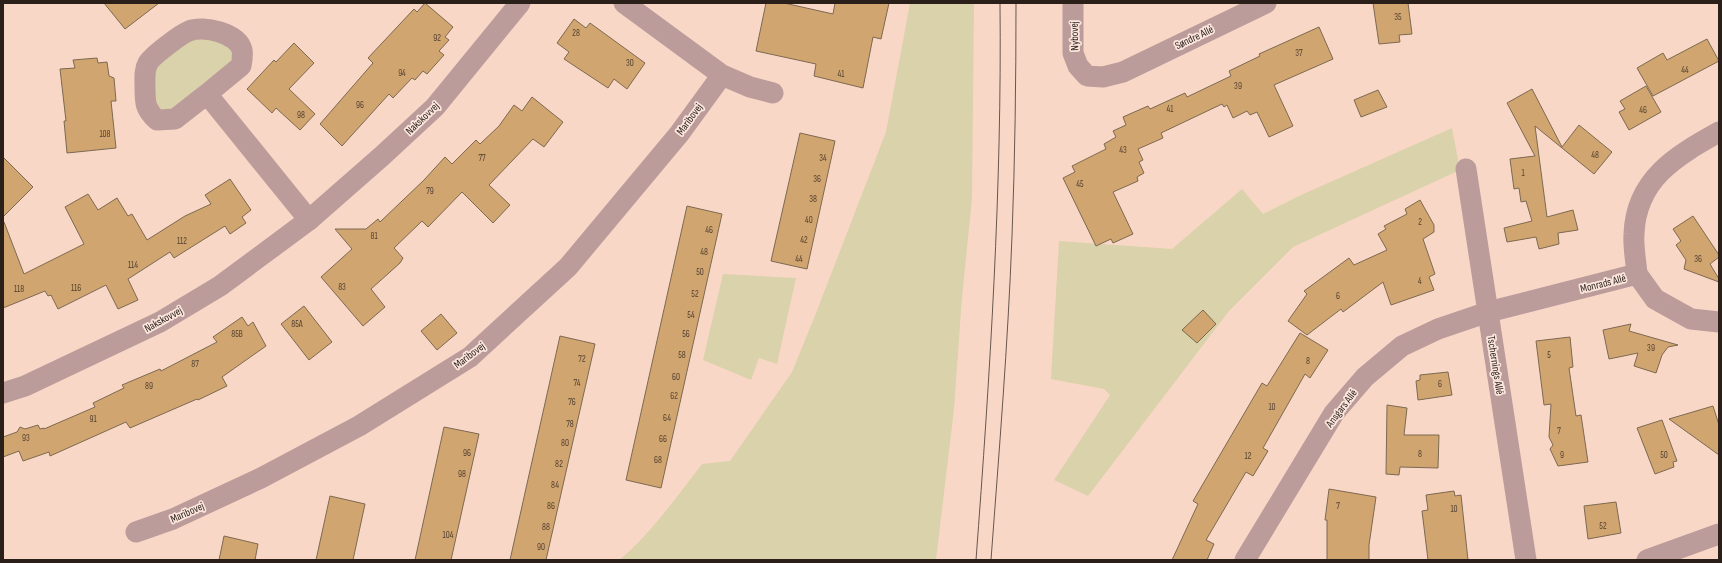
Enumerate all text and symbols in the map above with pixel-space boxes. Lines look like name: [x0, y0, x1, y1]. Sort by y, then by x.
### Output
house number: 35: [1394, 12, 1402, 23]
street label: Nybovej: [1068, 21, 1081, 51]
street label: Søndre Allé: [1173, 23, 1216, 52]
house number: 28: [572, 28, 580, 39]
house number: 92: [433, 33, 441, 44]
house number: 37: [1295, 48, 1303, 59]
house number: 30: [626, 58, 634, 69]
house number: 44: [1681, 65, 1689, 76]
house number: 94: [398, 68, 406, 79]
house number: 41: [838, 69, 845, 80]
house number: 39: [1234, 81, 1242, 92]
street label: Nakskovvej: [403, 99, 442, 137]
house number: 96: [356, 100, 364, 111]
street label: Maribovej: [674, 101, 705, 138]
house number: 41: [1167, 104, 1174, 115]
house number: 46: [1639, 105, 1647, 116]
house number: 98: [297, 110, 305, 121]
house number: 108: [99, 129, 111, 140]
house number: 43: [1119, 145, 1127, 156]
house number: 48: [1591, 150, 1599, 161]
house number: 77: [478, 153, 486, 164]
house number: 34: [819, 153, 827, 164]
house number: 1: [1521, 168, 1525, 179]
house number: 36: [813, 174, 821, 185]
house number: 45: [1076, 179, 1084, 190]
house number: 79: [426, 186, 434, 197]
house number: 38: [809, 194, 817, 205]
house number: 40: [805, 215, 813, 226]
house number: 2: [1418, 217, 1422, 228]
house number: 46: [705, 225, 713, 236]
house number: 81: [370, 231, 378, 242]
house number: 42: [800, 235, 808, 246]
house number: 112: [177, 236, 187, 247]
house number: 48: [700, 247, 708, 258]
house number: 44: [795, 254, 803, 265]
house number: 36: [1694, 254, 1702, 265]
house number: 114: [128, 260, 138, 271]
house number: 50: [696, 267, 704, 278]
street label: Monrads Allé: [1579, 272, 1627, 295]
house number: 4: [1418, 276, 1422, 287]
house number: 83: [338, 282, 346, 293]
house number: 116: [71, 283, 81, 294]
house number: 118: [14, 284, 24, 295]
house number: 52: [691, 289, 699, 300]
house number: 6: [1336, 291, 1340, 302]
street label: Nakskovvej: [142, 304, 184, 335]
house number: 54: [687, 310, 695, 321]
house number: 85A: [291, 319, 303, 330]
house number: 85B: [231, 329, 243, 340]
house number: 56: [682, 329, 690, 340]
street label: Tschernings Allé: [1484, 335, 1507, 395]
street label: Maribovej: [451, 339, 487, 371]
house number: 39: [1647, 343, 1655, 354]
house number: 58: [678, 350, 686, 361]
house number: 5: [1547, 350, 1551, 361]
house number: 72: [578, 354, 586, 365]
house number: 8: [1306, 356, 1310, 367]
house number: 87: [191, 359, 199, 370]
house number: 60: [672, 372, 680, 383]
house number: 74: [574, 378, 581, 389]
house number: 6: [1438, 379, 1442, 390]
house number: 89: [145, 381, 153, 392]
street label: Ansgars Allé: [1322, 387, 1360, 431]
house number: 62: [670, 391, 678, 402]
house number: 76: [568, 397, 576, 408]
house number: 10: [1268, 402, 1276, 413]
house number: 64: [663, 413, 671, 424]
house number: 91: [89, 414, 97, 425]
house number: 78: [566, 419, 574, 430]
house number: 7: [1557, 426, 1561, 437]
house number: 93: [22, 433, 30, 444]
house number: 66: [659, 434, 667, 445]
house number: 80: [561, 438, 569, 449]
house number: 96: [463, 448, 471, 459]
house number: 8: [1418, 449, 1422, 460]
house number: 9: [1560, 450, 1564, 461]
house number: 50: [1660, 450, 1668, 461]
house number: 12: [1245, 451, 1252, 462]
house number: 68: [654, 455, 662, 466]
house number: 82: [555, 459, 563, 470]
house number: 98: [458, 469, 466, 480]
house number: 84: [551, 480, 559, 491]
street label: Maribovej: [168, 499, 206, 526]
house number: 86: [547, 501, 555, 512]
house number: 7: [1336, 501, 1340, 512]
house number: 10: [1450, 504, 1458, 515]
house number: 52: [1599, 521, 1607, 532]
house number: 88: [542, 522, 550, 533]
house number: 104: [443, 530, 454, 541]
house number: 90: [537, 542, 545, 553]

